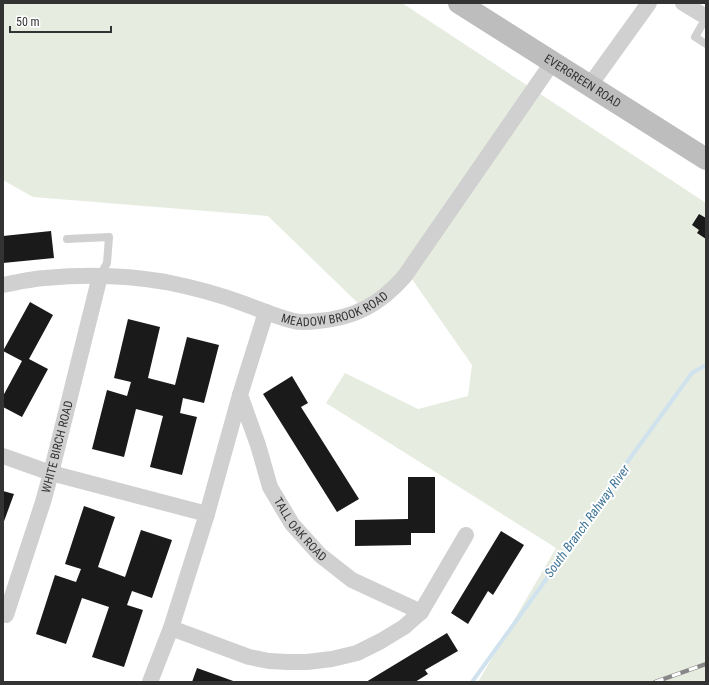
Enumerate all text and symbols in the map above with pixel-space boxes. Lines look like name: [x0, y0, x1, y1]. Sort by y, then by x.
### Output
scale bar: [10, 8, 111, 34]
text: 50 m: [16, 15, 40, 29]
street label: EVERGREEN ROAD: [542, 52, 623, 110]
street label: MEADOW BROOK ROAD: [280, 289, 391, 329]
street label: WHITE BIRCH ROAD: [39, 399, 76, 494]
water label: South Branch Rahway River: [541, 461, 633, 580]
street label: TALL OAK ROAD: [271, 495, 329, 564]

